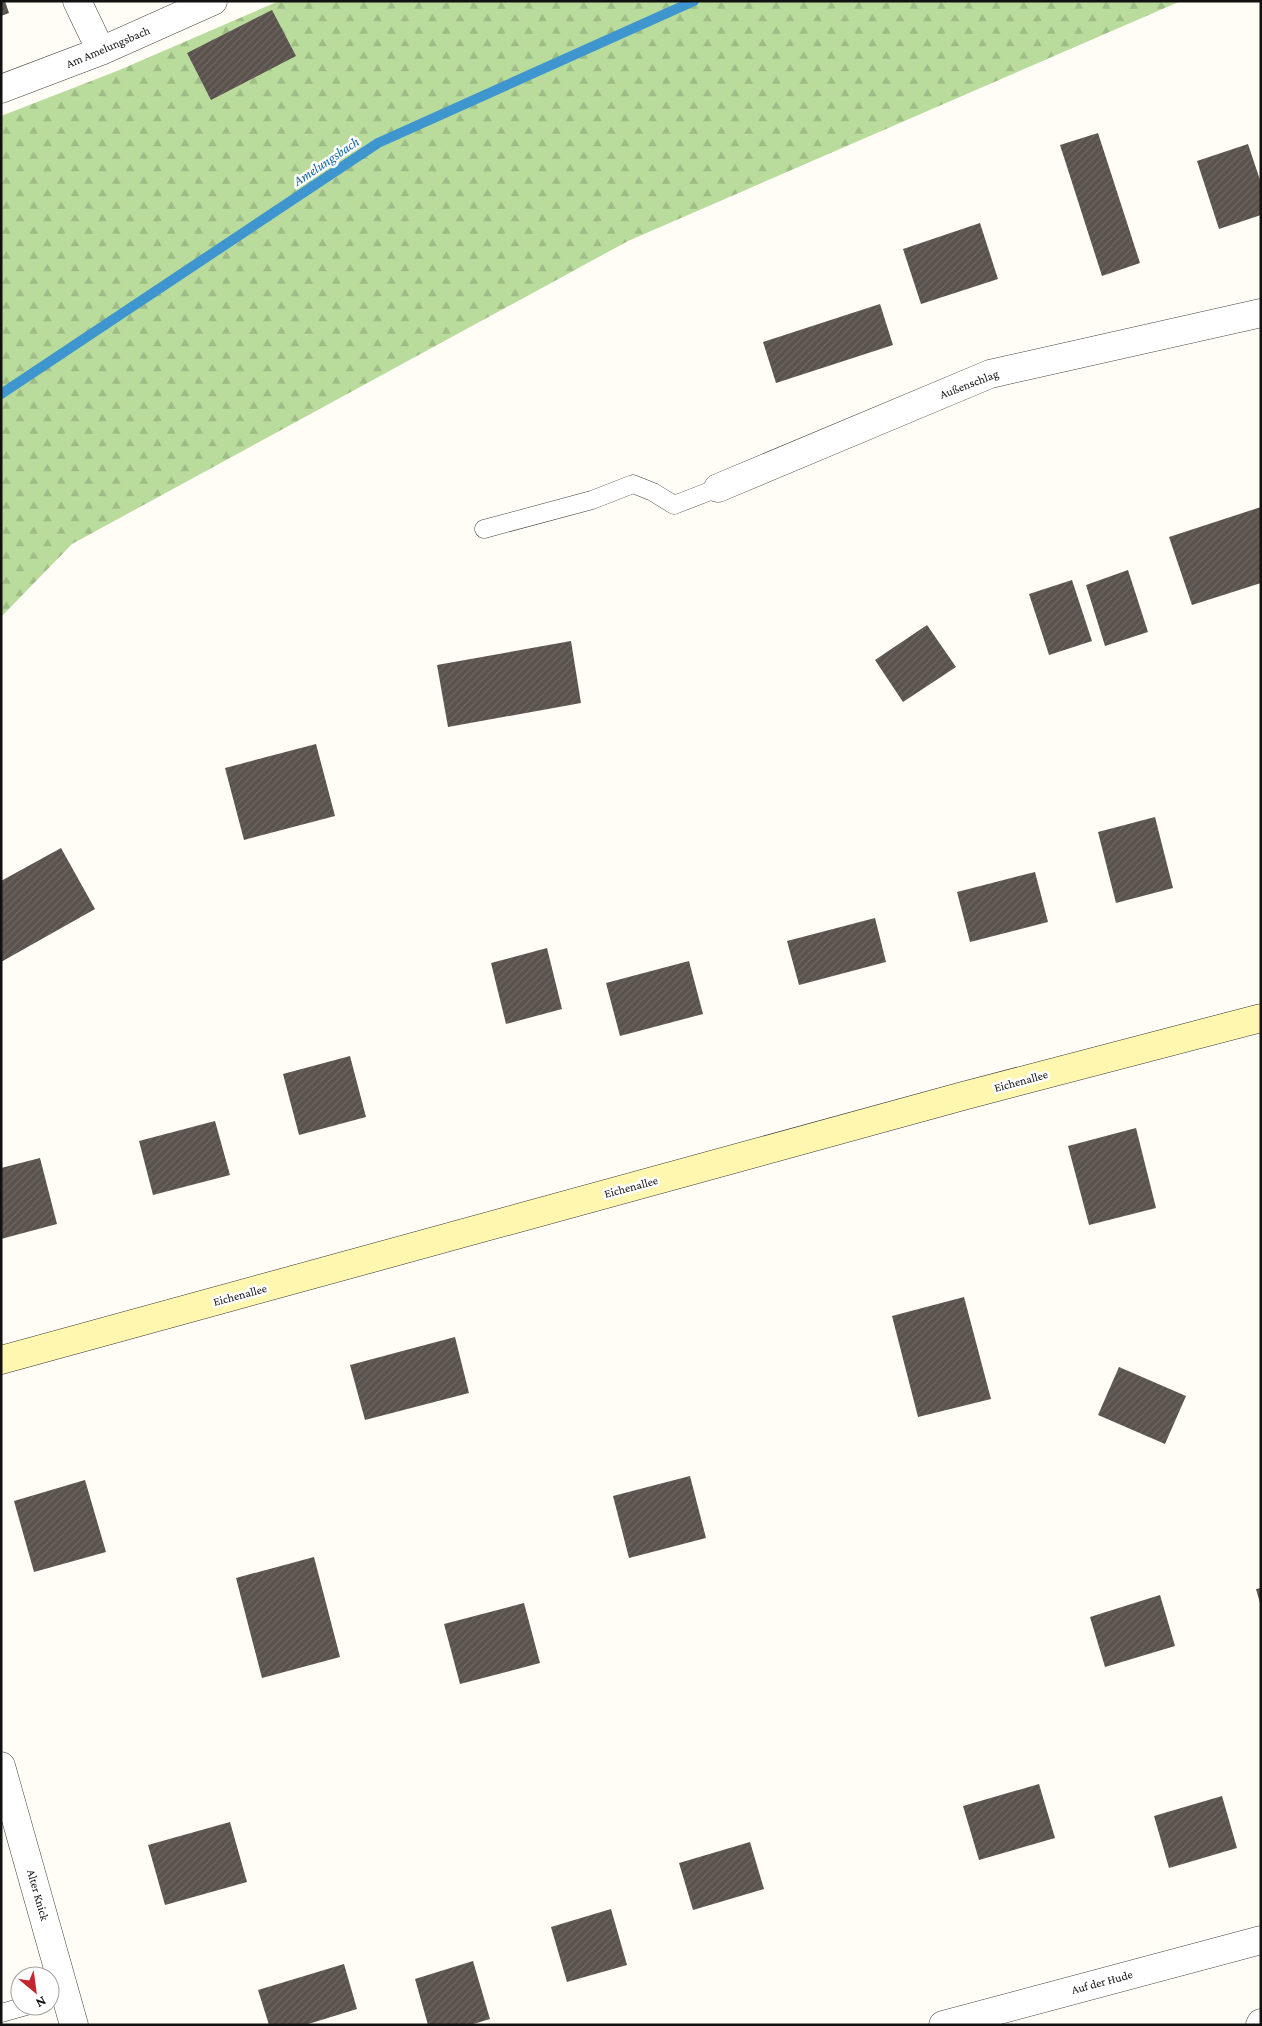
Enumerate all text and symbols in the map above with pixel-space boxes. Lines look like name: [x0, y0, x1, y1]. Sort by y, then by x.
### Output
street label: Am Amelungsbach: [64, 23, 153, 71]
water label: Amelungsbach: [289, 133, 362, 189]
street label: Außenschlag: [938, 366, 1001, 402]
street label: Eichenallee: [993, 1067, 1049, 1095]
street label: Eichenallee: [603, 1173, 659, 1201]
street label: Eichenallee: [212, 1281, 268, 1309]
street label: Alter Knick: [24, 1868, 52, 1923]
north arrow: [10, 1966, 60, 2016]
street label: Auf der Hude: [1070, 1967, 1134, 1997]
text: N: [33, 1993, 49, 2012]

